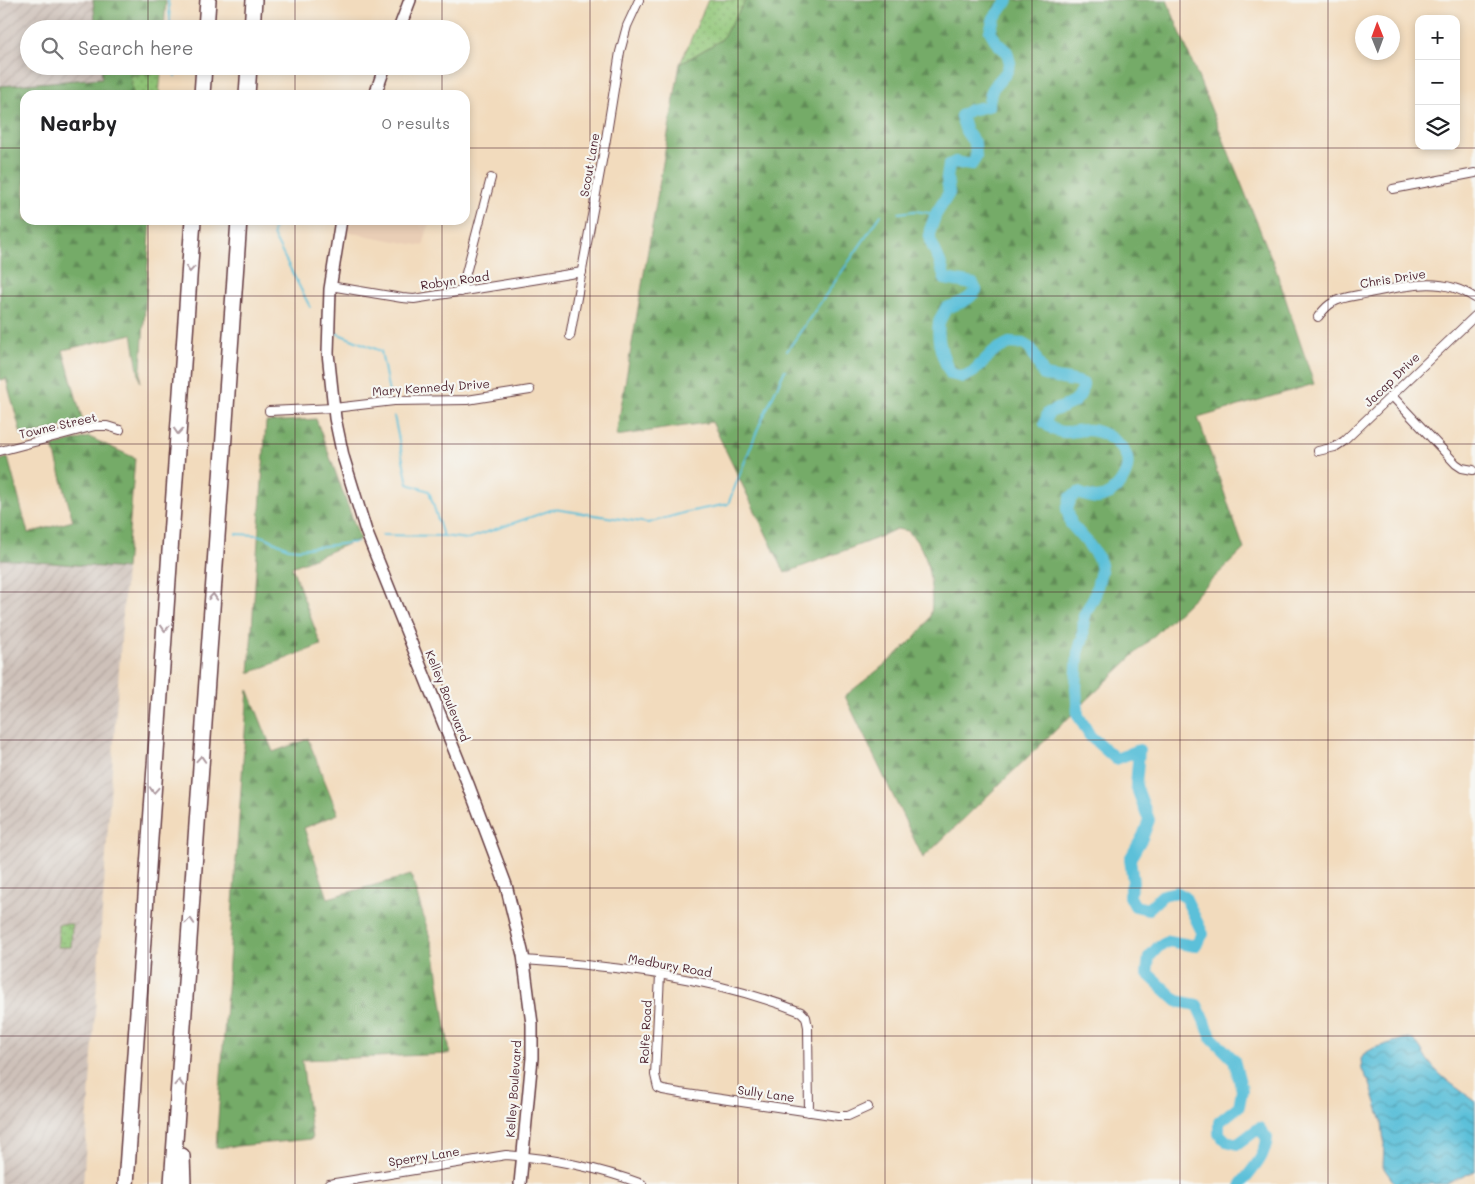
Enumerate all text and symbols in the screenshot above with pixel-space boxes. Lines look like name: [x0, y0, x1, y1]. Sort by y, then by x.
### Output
north arrow: [1355, 15, 1400, 60]
map controls: [1415, 15, 1460, 150]
button: +: [1415, 15, 1460, 60]
search box: [20, 20, 470, 75]
icon: search: [38, 34, 66, 62]
text: Search here: [78, 35, 194, 60]
button: −: [1415, 60, 1460, 105]
button: layers: [1415, 105, 1460, 150]
text: Nearby: [40, 109, 117, 136]
text: 0 results: [382, 112, 450, 133]
street label: Scout Lane: [576, 132, 602, 198]
one-way arrow: [184, 265, 195, 273]
street label: Chris Drive: [1359, 265, 1427, 291]
street label: Robyn Road: [420, 267, 491, 293]
street label: Jacap Drive: [1360, 349, 1423, 410]
street label: Mary Kennedy Drive: [371, 375, 490, 399]
street label: Towne Street: [17, 408, 98, 442]
one-way arrow: [173, 427, 184, 435]
one-way arrow: [207, 592, 218, 600]
one-way arrow: [159, 624, 170, 632]
street label: Kelley Boulevard: [422, 648, 474, 744]
one-way arrow: [196, 755, 207, 763]
one-way arrow: [148, 786, 159, 794]
one-way arrow: [185, 917, 196, 925]
street label: Medbury Road: [627, 950, 714, 980]
street label: Rolfe Road: [635, 999, 655, 1064]
street label: Kelley Boulevard: [502, 1039, 524, 1138]
one-way arrow: [173, 1079, 184, 1087]
street label: Sully Lane: [737, 1081, 796, 1105]
street label: Sperry Lane: [387, 1143, 460, 1170]

